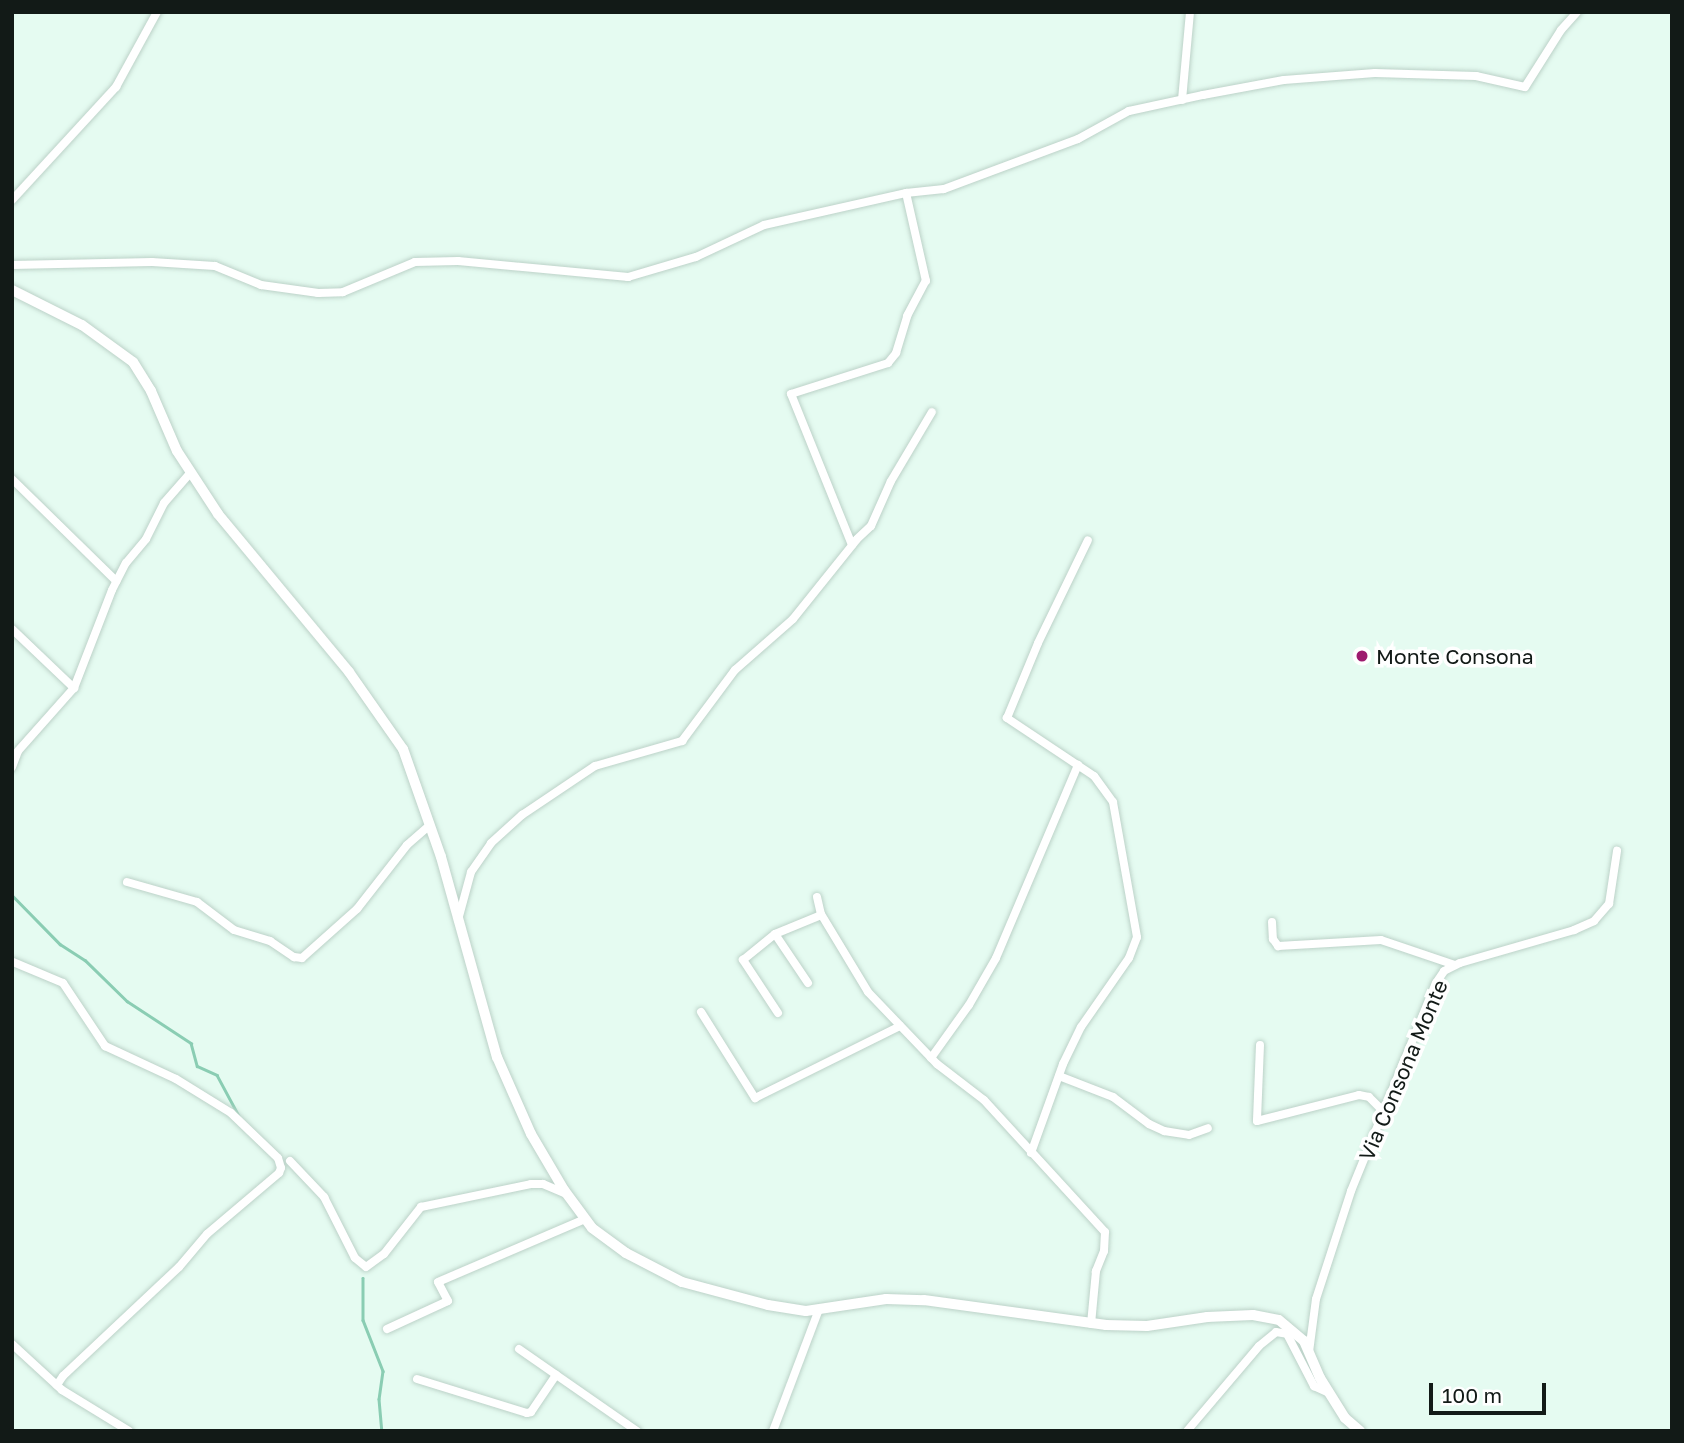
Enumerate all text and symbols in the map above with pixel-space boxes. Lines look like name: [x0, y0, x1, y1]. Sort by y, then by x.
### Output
place label: Monte Consona: [1376, 643, 1533, 669]
marker: Monte Consona: [1354, 648, 1370, 664]
street label: Via Consona Monte: [1353, 976, 1453, 1164]
scale bar: [1432, 1370, 1549, 1414]
text: 100 m: [1442, 1382, 1502, 1408]

